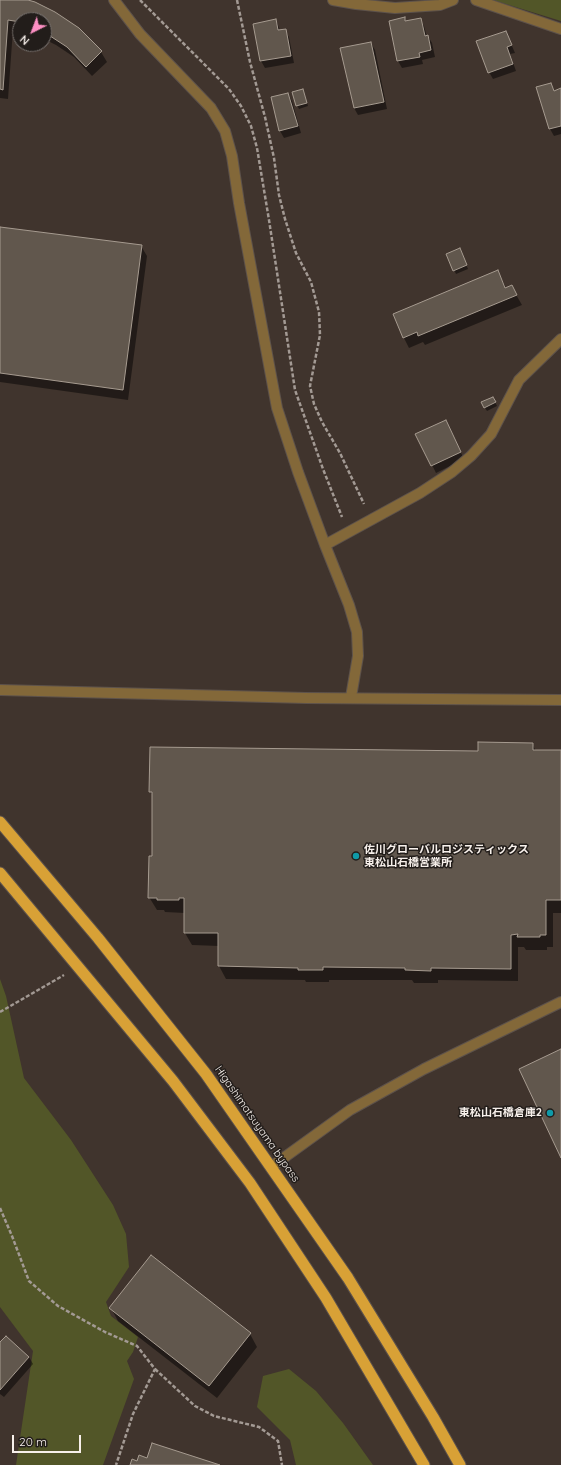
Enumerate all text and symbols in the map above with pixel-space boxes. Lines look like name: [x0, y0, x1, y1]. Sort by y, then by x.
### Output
north arrow: [12, 12, 52, 52]
text: N: [17, 32, 32, 48]
place label: 佐川グローバルロジスティックス 東松山石橋営業所: [364, 843, 529, 869]
marker: 佐川グローバルロジスティックス 東松山石橋営業所: [351, 851, 361, 861]
street label: Higashimatsuyama bypass: [212, 1063, 302, 1185]
place label: 東松山石橋倉庫2: [459, 1106, 542, 1120]
marker: 東松山石橋倉庫2: [545, 1108, 555, 1118]
scale bar: [14, 1427, 83, 1453]
text: 20 m: [19, 1434, 47, 1449]

